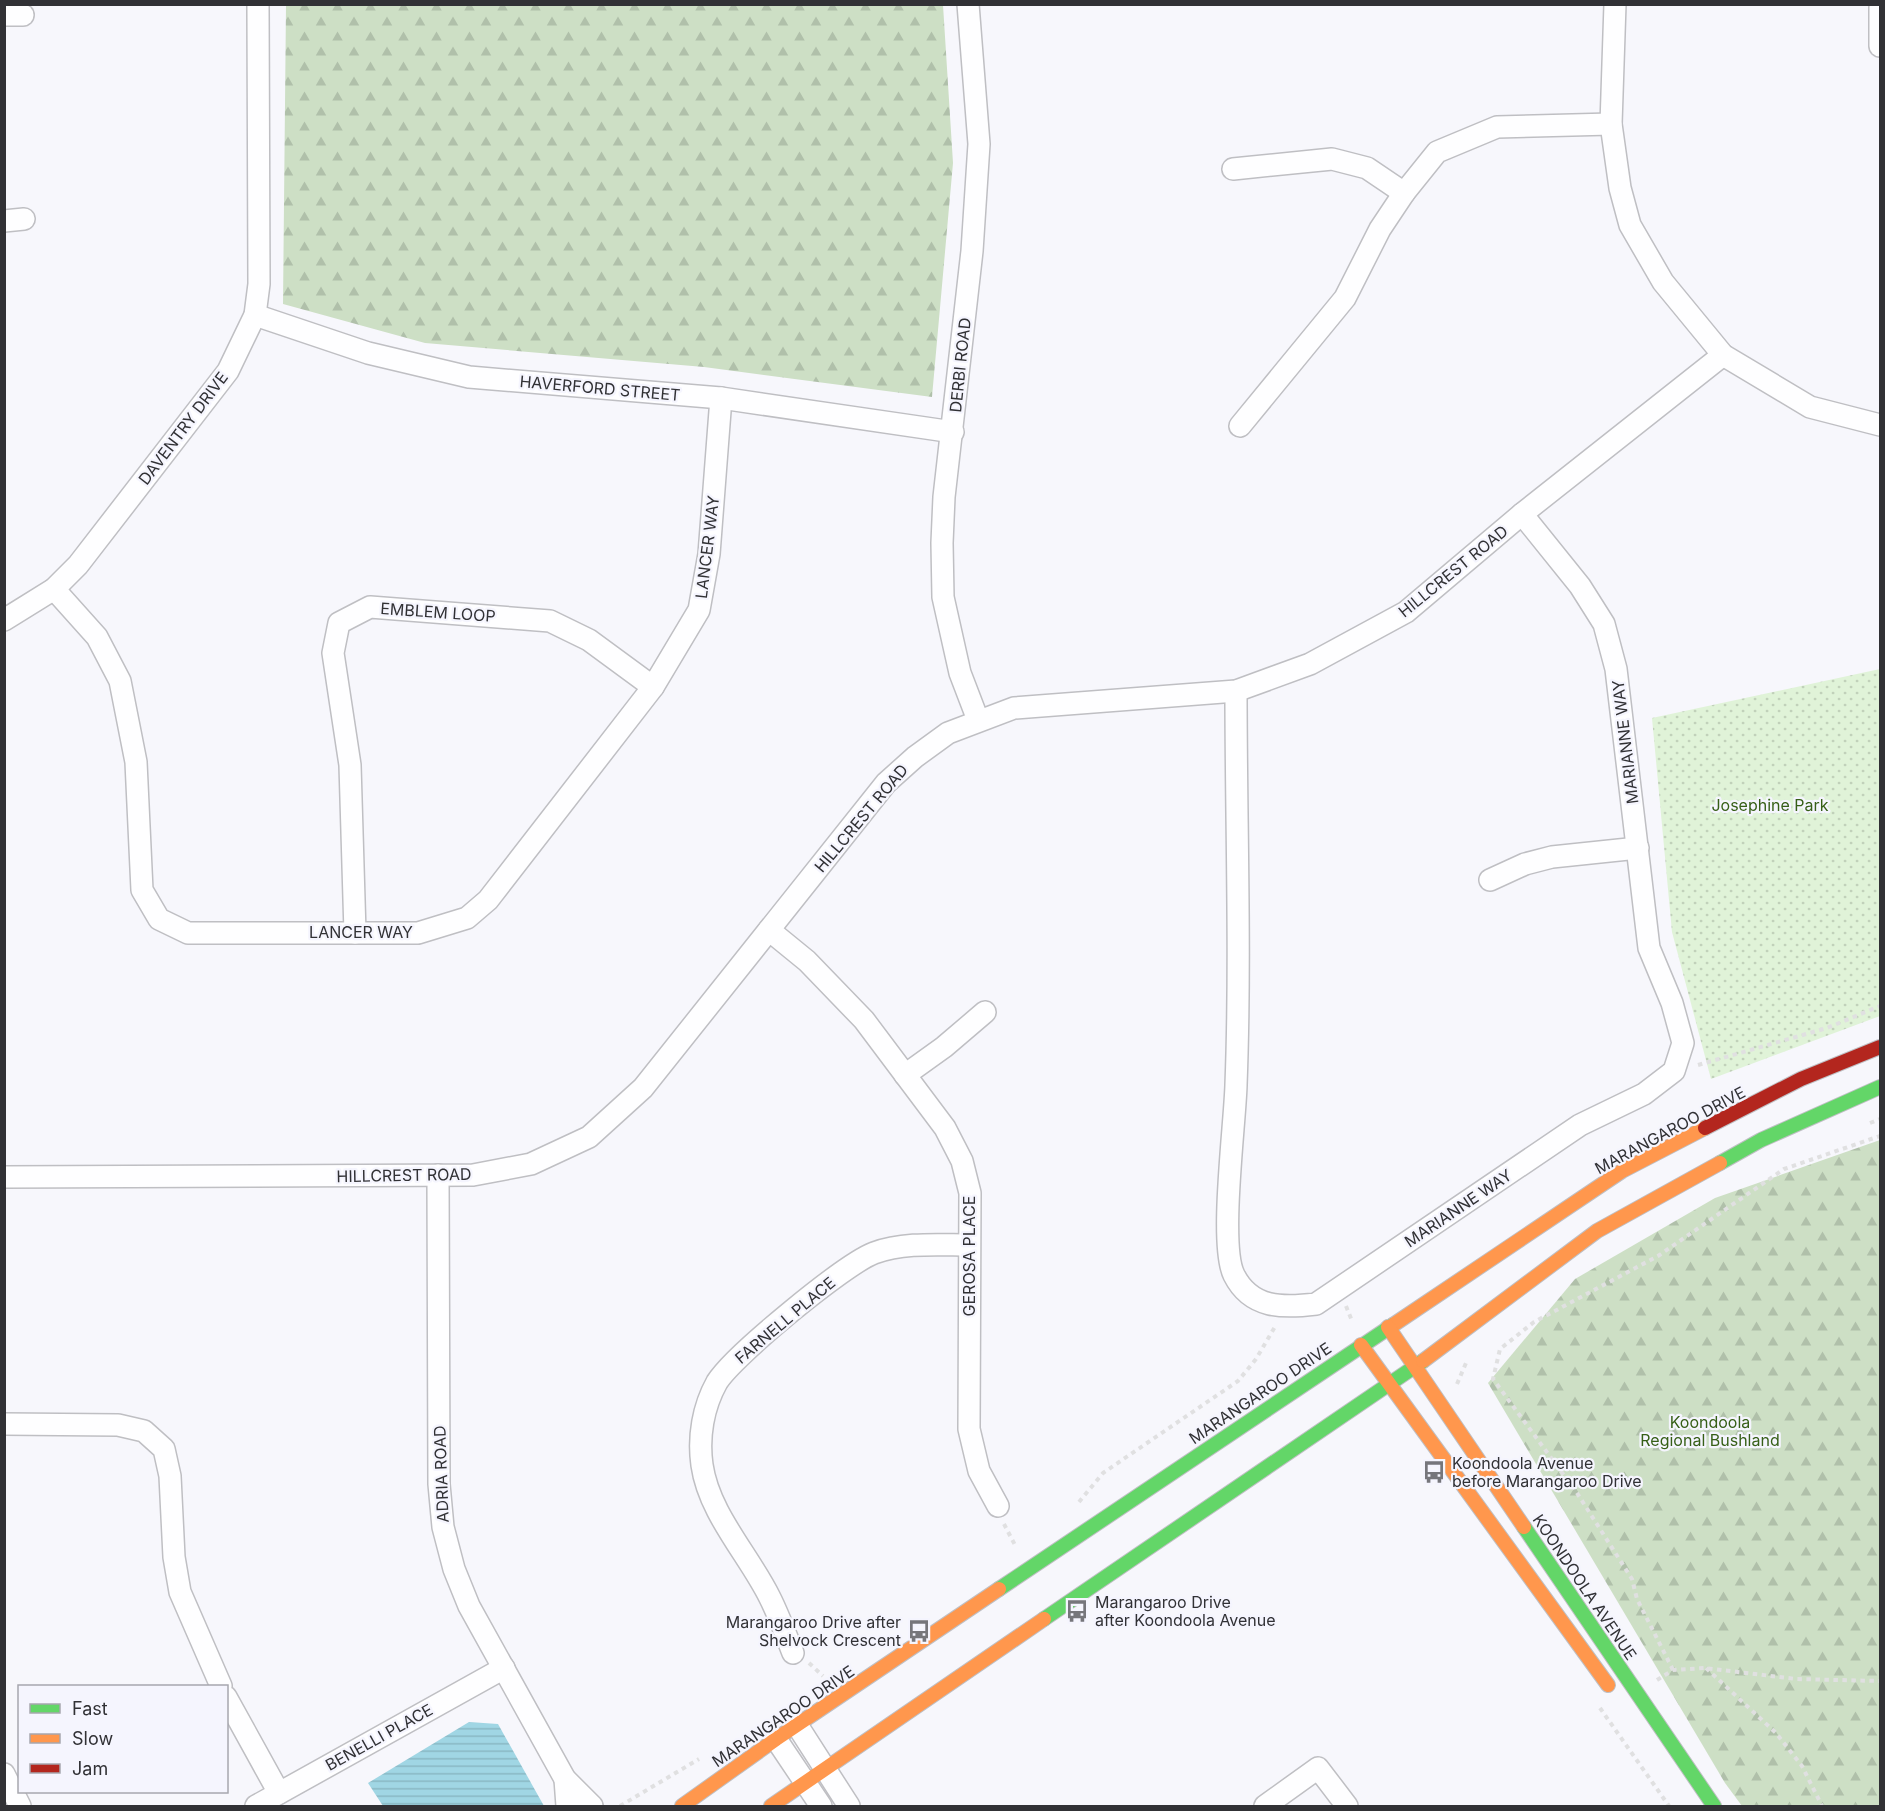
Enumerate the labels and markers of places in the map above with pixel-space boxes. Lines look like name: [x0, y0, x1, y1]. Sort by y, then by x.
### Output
place label: Koondoola Avenue before Marangaroo Drive: [1452, 1453, 1642, 1491]
bus stop icon: Koondoola Avenue before Marangaroo Drive: [1421, 1459, 1447, 1485]
place label: Marangaroo Drive after Koondoola Avenue: [1095, 1592, 1276, 1630]
bus stop icon: Marangaroo Drive after Koondoola Avenue: [1064, 1598, 1090, 1624]
place label: Marangaroo Drive after Shelvock Crescent: [726, 1612, 901, 1650]
bus stop icon: Marangaroo Drive after Shelvock Crescent: [906, 1618, 932, 1644]

